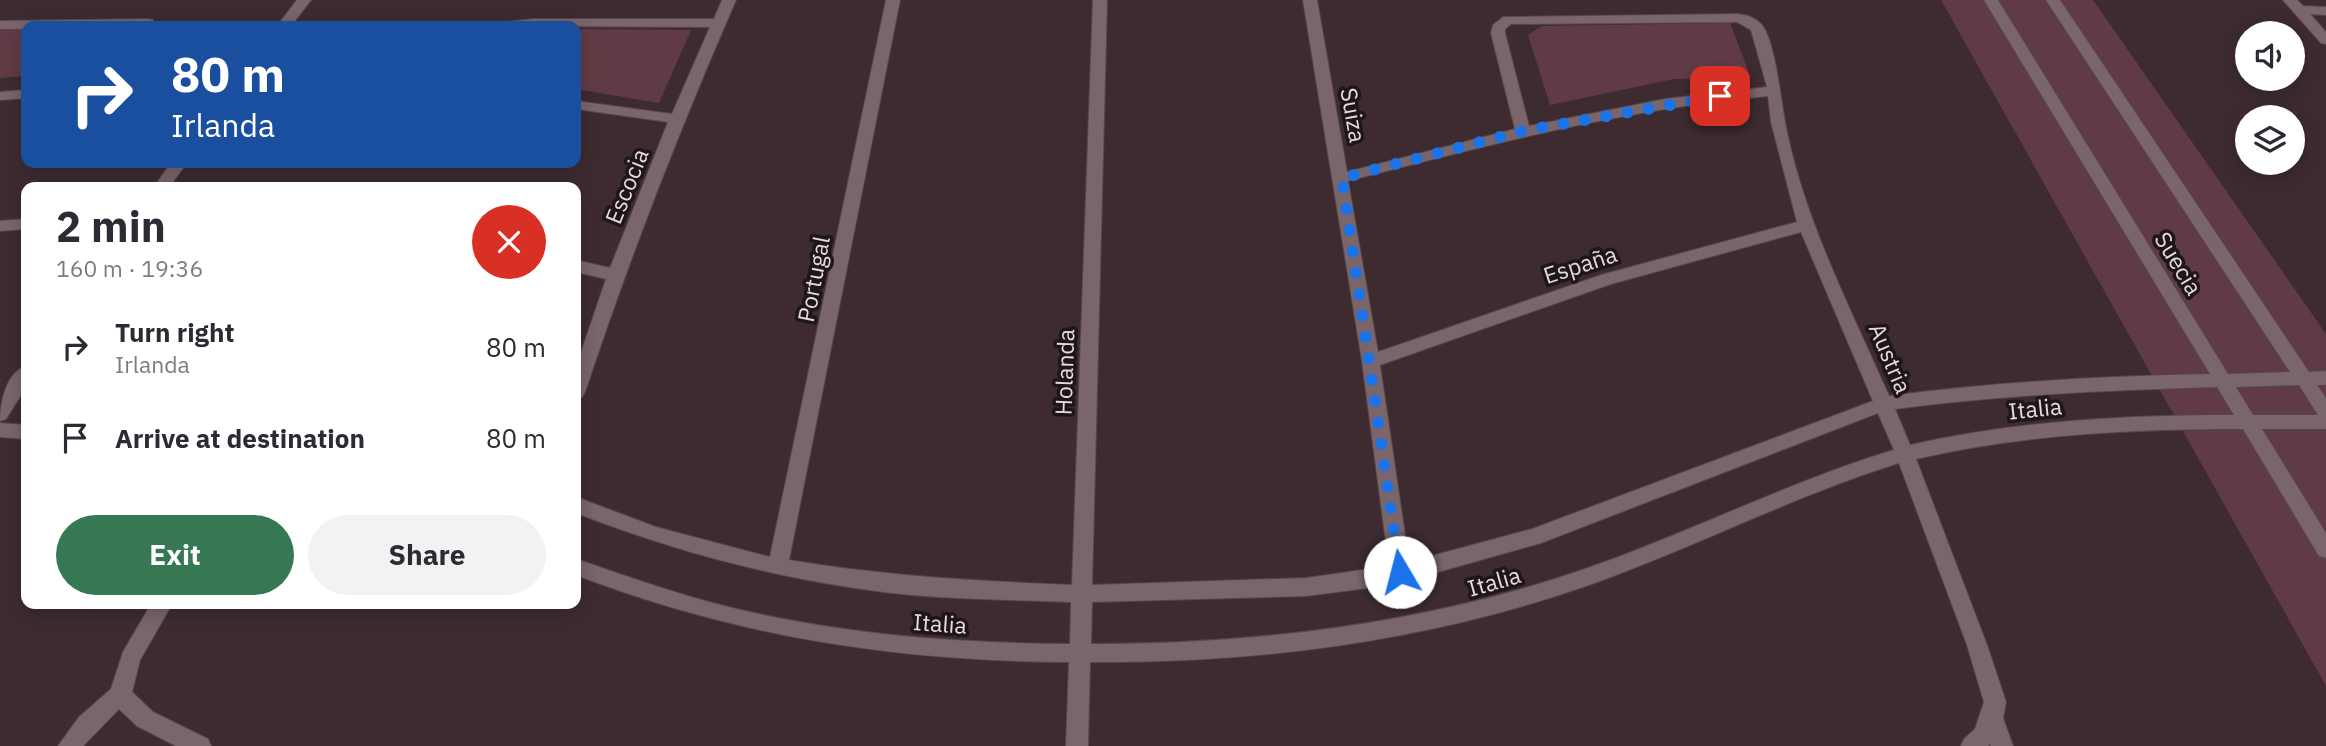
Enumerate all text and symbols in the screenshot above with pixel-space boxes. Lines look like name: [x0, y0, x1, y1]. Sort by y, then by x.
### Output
map controls: [2235, 21, 2305, 175]
button: sound: [2235, 21, 2305, 91]
text: 80 m: [171, 42, 285, 105]
icon: right: [56, 49, 147, 140]
pin: [1690, 66, 1750, 126]
icon: arrive: [1701, 77, 1739, 115]
street label: Suiza: [1334, 85, 1374, 145]
text: Irlanda: [171, 104, 275, 146]
button: layers: [2235, 105, 2305, 175]
street label: Escocia: [597, 144, 655, 228]
text: 2 min: [56, 199, 166, 254]
button: close: [472, 205, 546, 279]
street label: Suecia: [2148, 226, 2210, 300]
street label: Portugal: [790, 234, 836, 324]
street label: España: [1539, 238, 1621, 290]
text: 160 m · 19:36: [56, 253, 203, 283]
text: Turn right: [115, 315, 234, 349]
street label: Austria: [1863, 318, 1919, 398]
icon: right: [56, 328, 94, 366]
street label: Holanda: [1048, 328, 1080, 416]
text: 80 m: [486, 330, 546, 364]
text: Irlanda: [115, 349, 190, 379]
street label: Italia: [2007, 390, 2063, 426]
icon: arrive: [56, 419, 94, 457]
text: Arrive at destination: [115, 421, 365, 455]
text: 80 m: [486, 421, 546, 455]
button: Exit: [56, 515, 294, 595]
button: Share: [308, 515, 546, 595]
position arrow: [1363, 535, 1437, 609]
street label: Italia: [1464, 559, 1524, 603]
street label: Italia: [912, 606, 968, 640]

